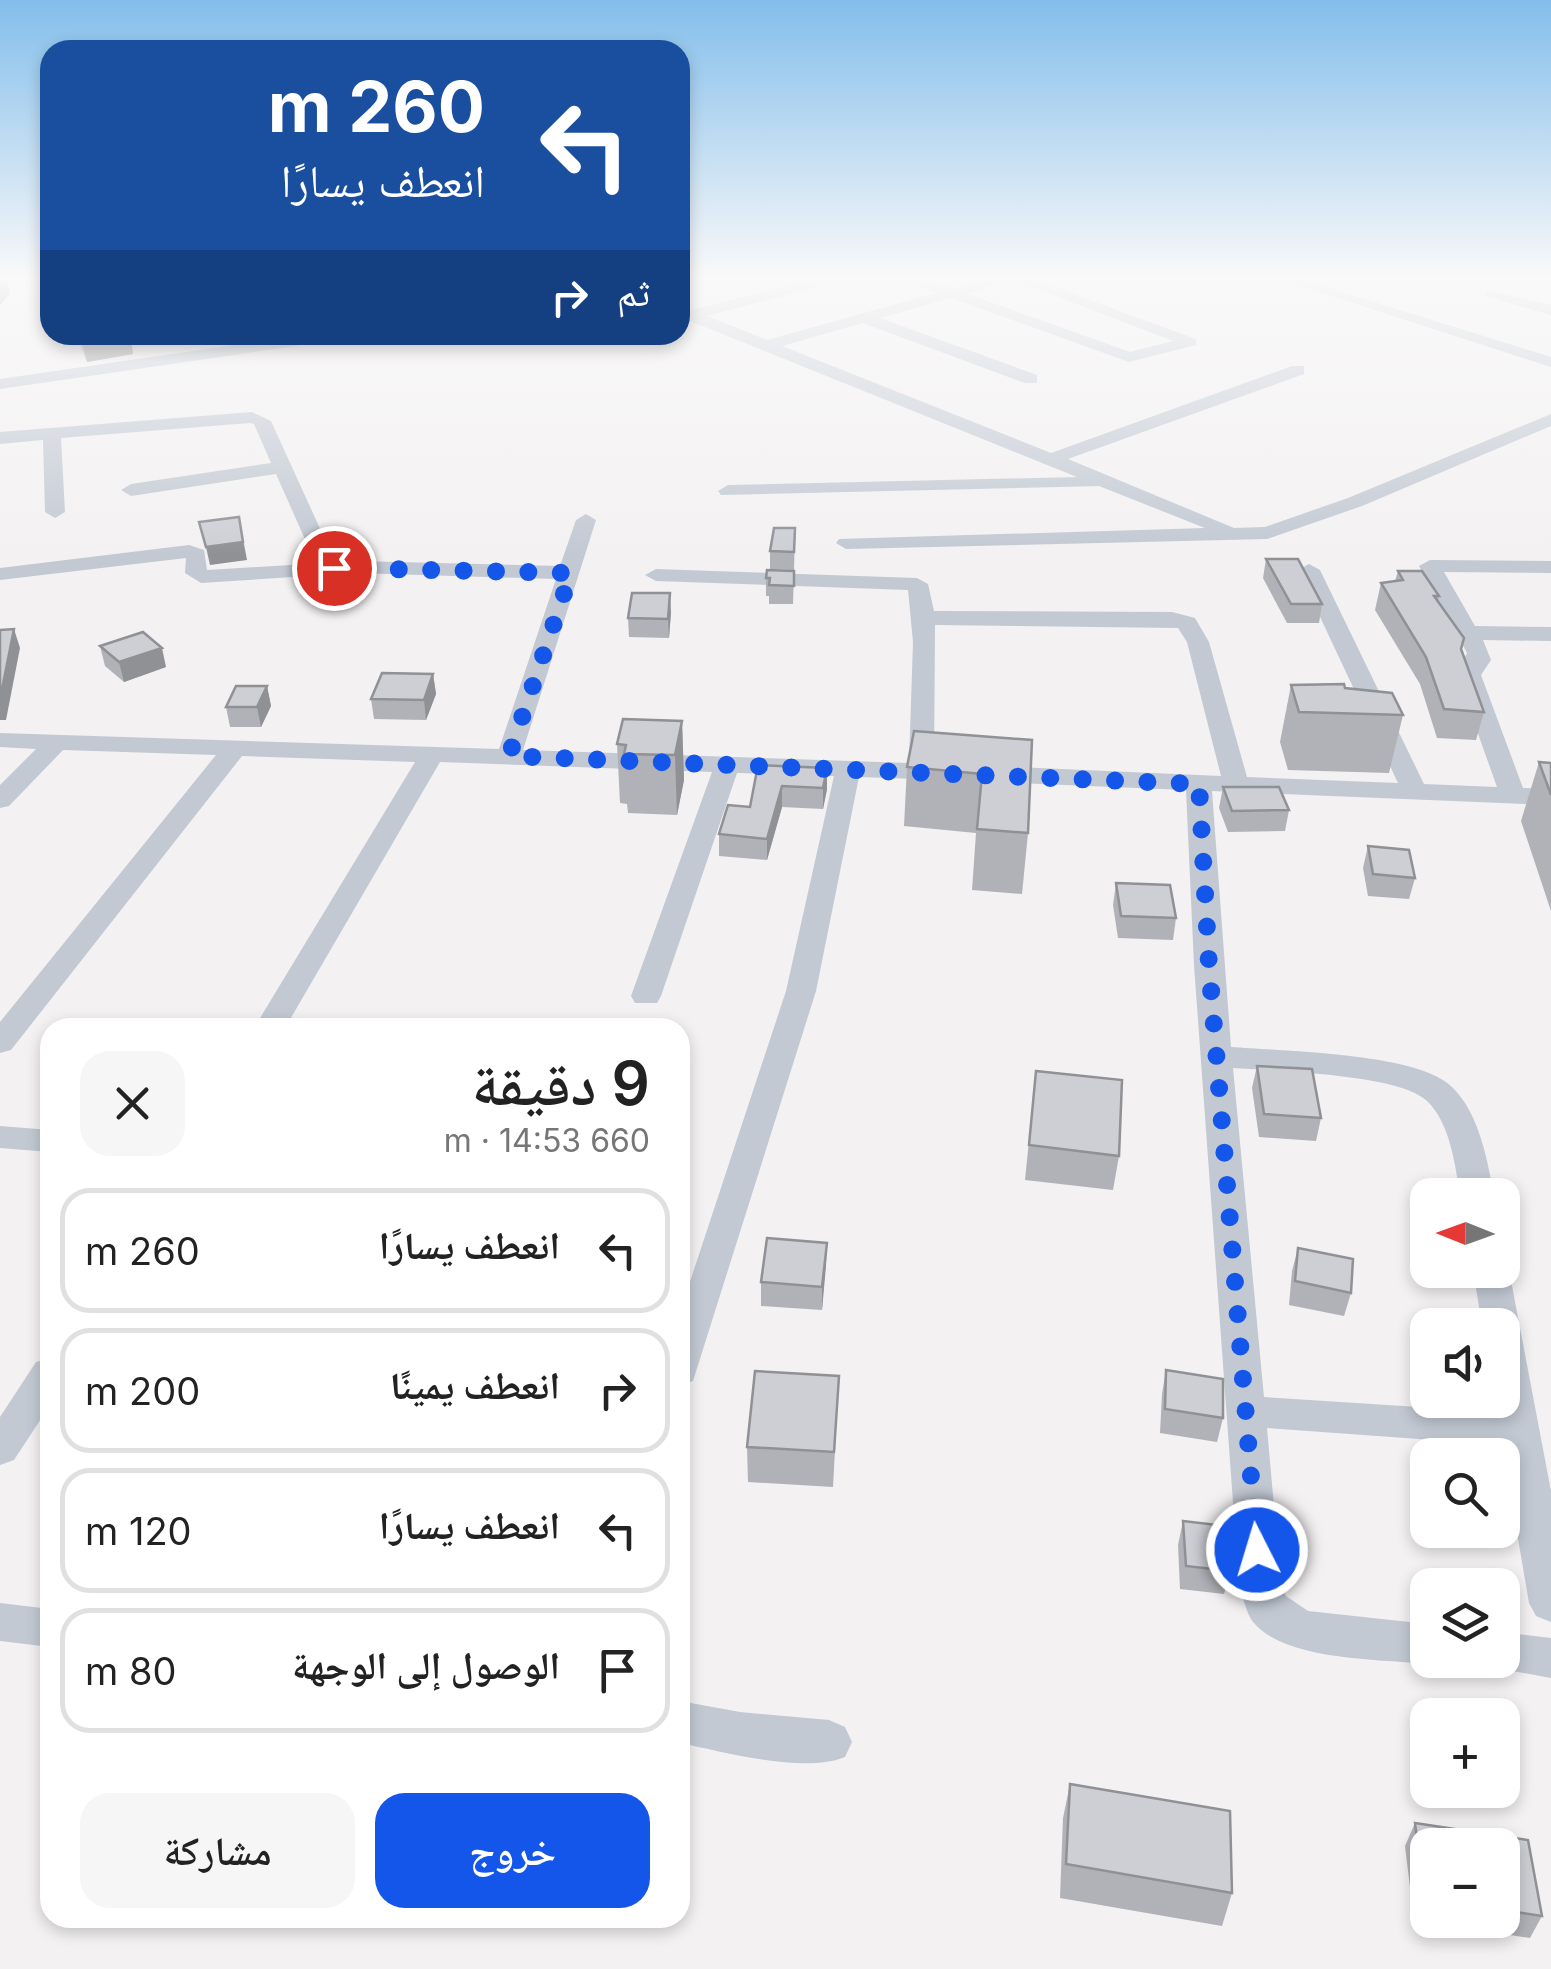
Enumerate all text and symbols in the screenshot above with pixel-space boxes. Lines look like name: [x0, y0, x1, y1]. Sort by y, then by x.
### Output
text: 260 m: [268, 64, 485, 149]
icon: left: [520, 80, 650, 210]
text: انعطف يسارًا: [281, 153, 485, 208]
text: ثم: [617, 269, 650, 315]
icon: right: [542, 270, 597, 325]
pin: [292, 526, 377, 611]
icon: arrive: [307, 541, 362, 596]
text: 9 دقيقة: [472, 1047, 650, 1119]
button: close: [80, 1051, 185, 1156]
text: 660 m · 14:53: [444, 1121, 650, 1160]
north arrow: [1410, 1178, 1520, 1288]
map controls: [1410, 1178, 1520, 1938]
text: انعطف يسارًا: [379, 1222, 560, 1268]
icon: left: [590, 1223, 645, 1278]
text: 260 m: [85, 1228, 200, 1274]
button: sound: [1410, 1308, 1520, 1418]
text: انعطف يمينًا: [390, 1362, 560, 1408]
icon: right: [590, 1363, 645, 1418]
text: 200 m: [85, 1368, 200, 1414]
button: search: [1410, 1438, 1520, 1548]
position arrow: [1205, 1498, 1309, 1602]
text: انعطف يسارًا: [379, 1502, 560, 1548]
icon: left: [590, 1503, 645, 1558]
text: 120 m: [85, 1508, 192, 1554]
button: layers: [1410, 1568, 1520, 1678]
text: الوصول إلى الوجهة: [292, 1642, 560, 1688]
icon: arrive: [590, 1643, 645, 1698]
text: 80 m: [85, 1648, 176, 1694]
button: +: [1410, 1698, 1520, 1808]
button: مشاركة: [80, 1793, 355, 1908]
button: خروج: [375, 1793, 650, 1908]
button: −: [1410, 1828, 1520, 1938]

